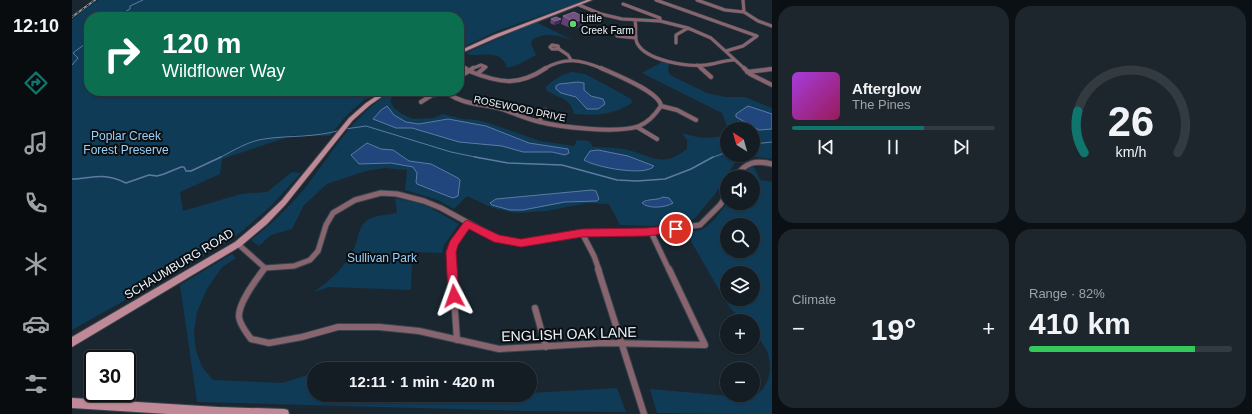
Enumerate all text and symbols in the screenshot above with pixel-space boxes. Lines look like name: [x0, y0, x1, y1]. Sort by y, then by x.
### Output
place label: Little Creek Farm: [581, 13, 634, 36]
text: 12:10: [13, 16, 59, 36]
marker: Little Creek Farm: [568, 19, 578, 29]
icon: right: [96, 28, 148, 80]
text: 120 m: [162, 28, 241, 59]
text: Wildflower Way: [162, 61, 285, 81]
icon: directions: [22, 69, 50, 97]
text: Afterglow: [852, 80, 921, 97]
street label: ROSEWOOD DRIVE: [473, 93, 567, 124]
text: The Pines: [852, 97, 911, 112]
text: 26: [1107, 97, 1154, 144]
north arrow: [720, 122, 760, 162]
map controls: [720, 122, 760, 402]
icon: music: [22, 129, 50, 157]
park label: Poplar Creek Forest Preserve: [83, 129, 169, 157]
icon: previous: [815, 136, 837, 158]
icon: pause: [882, 136, 904, 158]
icon: next: [950, 136, 972, 158]
text: km/h: [1115, 143, 1146, 159]
button: sound: [720, 170, 760, 210]
icon: phone: [22, 189, 50, 217]
pin: [659, 212, 693, 246]
icon: arrive: [665, 218, 687, 240]
button: search: [720, 218, 760, 258]
street label: SCHAUMBURG ROAD: [122, 226, 236, 302]
icon: climate: [22, 250, 50, 278]
park label: Sullivan Park: [347, 251, 418, 265]
button: layers: [720, 266, 760, 306]
position arrow: [433, 275, 475, 317]
text: Range · 82%: [1029, 286, 1105, 301]
text: Climate: [792, 292, 836, 307]
text: 410 km: [1029, 307, 1131, 340]
icon: car: [22, 310, 50, 338]
text: 19°: [871, 313, 916, 346]
button: +: [720, 314, 760, 354]
text: −: [792, 316, 805, 341]
text: +: [982, 316, 995, 341]
street label: ENGLISH OAK LANE: [501, 324, 637, 344]
speed limit sign: 30: [84, 350, 136, 402]
button: −: [720, 362, 760, 402]
icon: filters: [22, 370, 50, 398]
text: 12:11 · 1 min · 420 m: [349, 373, 495, 390]

